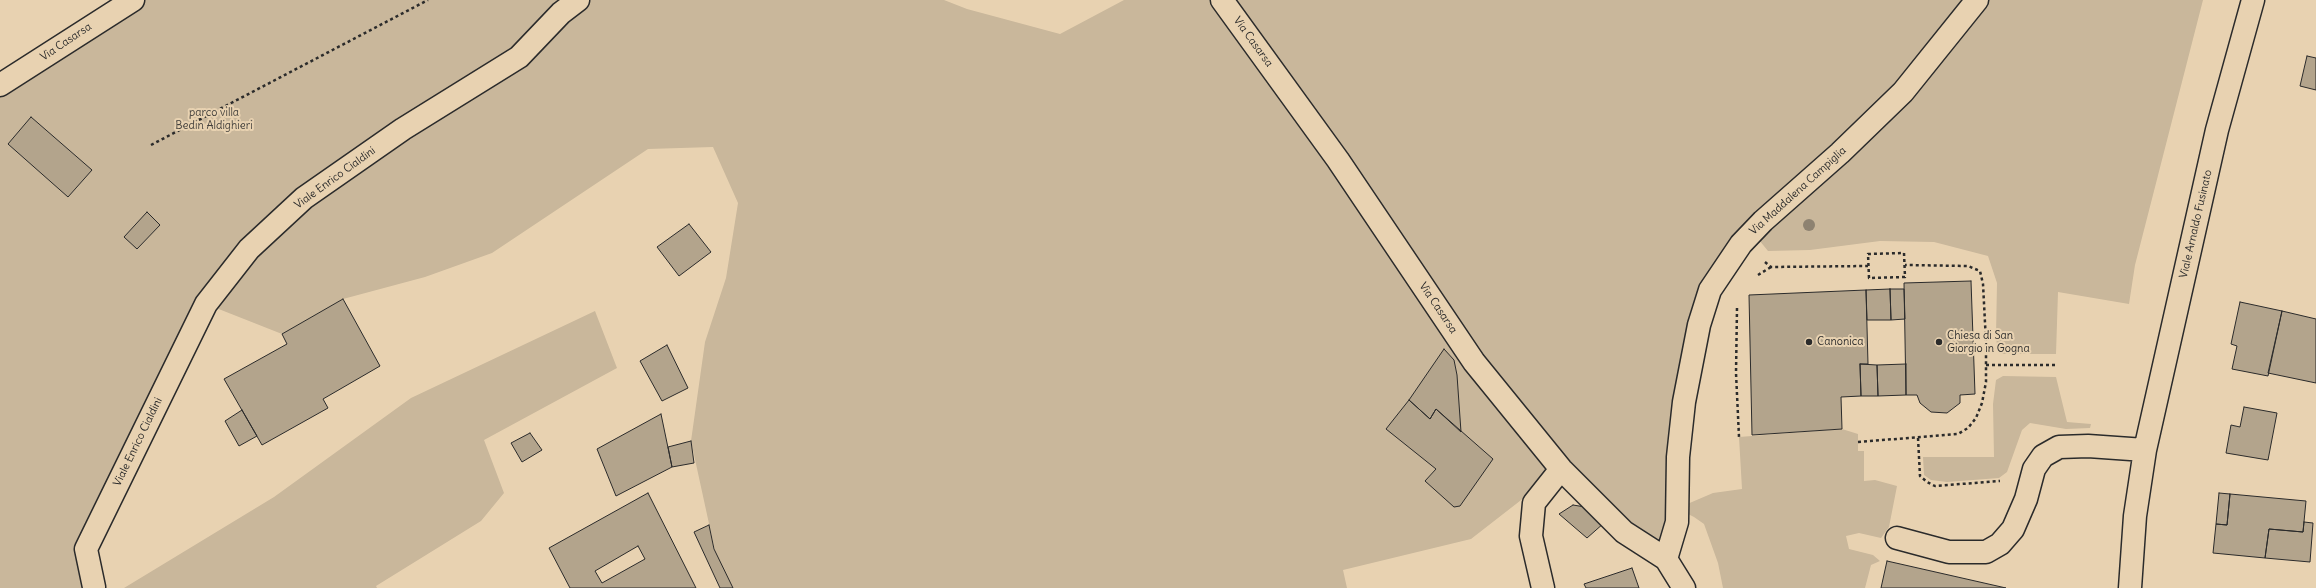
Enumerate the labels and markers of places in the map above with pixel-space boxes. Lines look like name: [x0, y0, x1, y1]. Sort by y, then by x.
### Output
place label: Chiesa di San Giorgio in Gogna: [1947, 329, 2030, 355]
place label: Canonica: [1817, 335, 1864, 349]
marker: Canonica: [1804, 337, 1814, 347]
marker: Chiesa di San Giorgio in Gogna: [1934, 337, 1944, 347]

